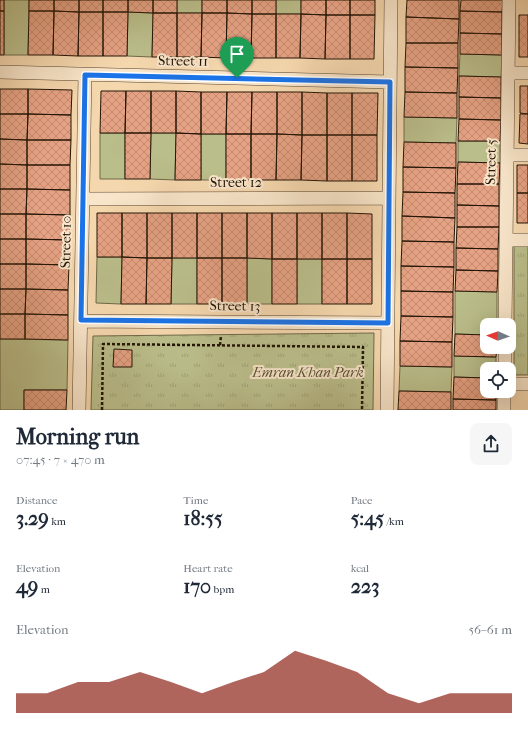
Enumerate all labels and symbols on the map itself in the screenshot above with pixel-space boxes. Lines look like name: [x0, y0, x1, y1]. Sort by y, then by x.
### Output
pin: [220, 37, 254, 78]
street label: Street 11: [158, 52, 208, 70]
street label: Street 5: [482, 139, 500, 185]
street label: Street 12: [210, 174, 262, 191]
street label: Street 10: [57, 216, 75, 268]
street label: Street 13: [210, 297, 260, 315]
north arrow: [480, 318, 516, 354]
park label: Emran Khan Park: [251, 364, 364, 381]

